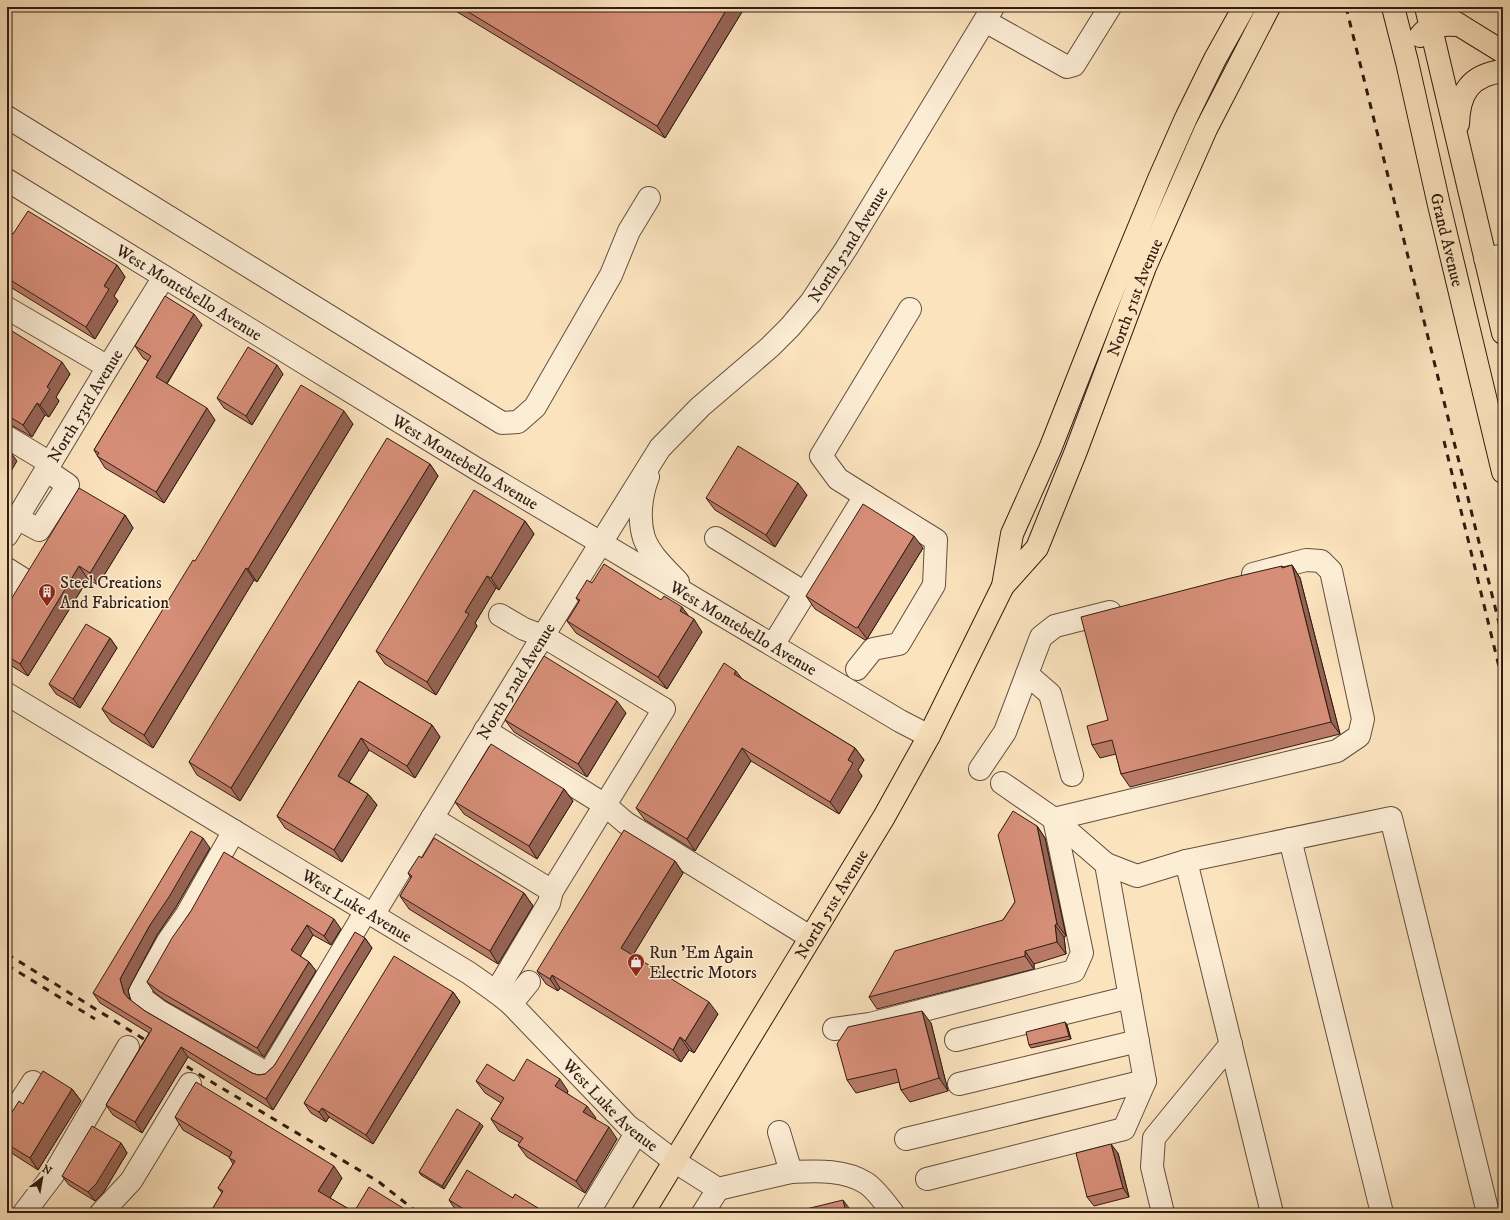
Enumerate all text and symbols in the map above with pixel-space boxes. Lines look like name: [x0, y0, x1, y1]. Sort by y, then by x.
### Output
street label: North 52nd Avenue: [804, 183, 893, 307]
street label: Grand Avenue: [1425, 191, 1468, 289]
street label: North 51st Avenue: [1102, 235, 1168, 360]
street label: West Montebello Avenue: [111, 239, 266, 346]
street label: North 53rd Avenue: [43, 345, 128, 467]
street label: West Montebello Avenue: [387, 409, 542, 515]
place label: Steel Creations And Fabrication: [60, 572, 169, 614]
street label: West Montebello Avenue: [664, 576, 821, 681]
building icon: Steel Creations And Fabrication: [37, 582, 57, 607]
street label: North 52nd Avenue: [472, 619, 560, 744]
street label: North 51st Avenue: [790, 845, 874, 963]
street label: West Luke Avenue: [296, 864, 416, 948]
place label: Run 'Em Again Electric Motors: [649, 942, 757, 984]
shop icon: Run 'Em Again Electric Motors: [626, 952, 646, 977]
street label: West Luke Avenue: [557, 1054, 662, 1157]
north arrow: [22, 1158, 62, 1198]
text: N: [39, 1162, 54, 1179]

